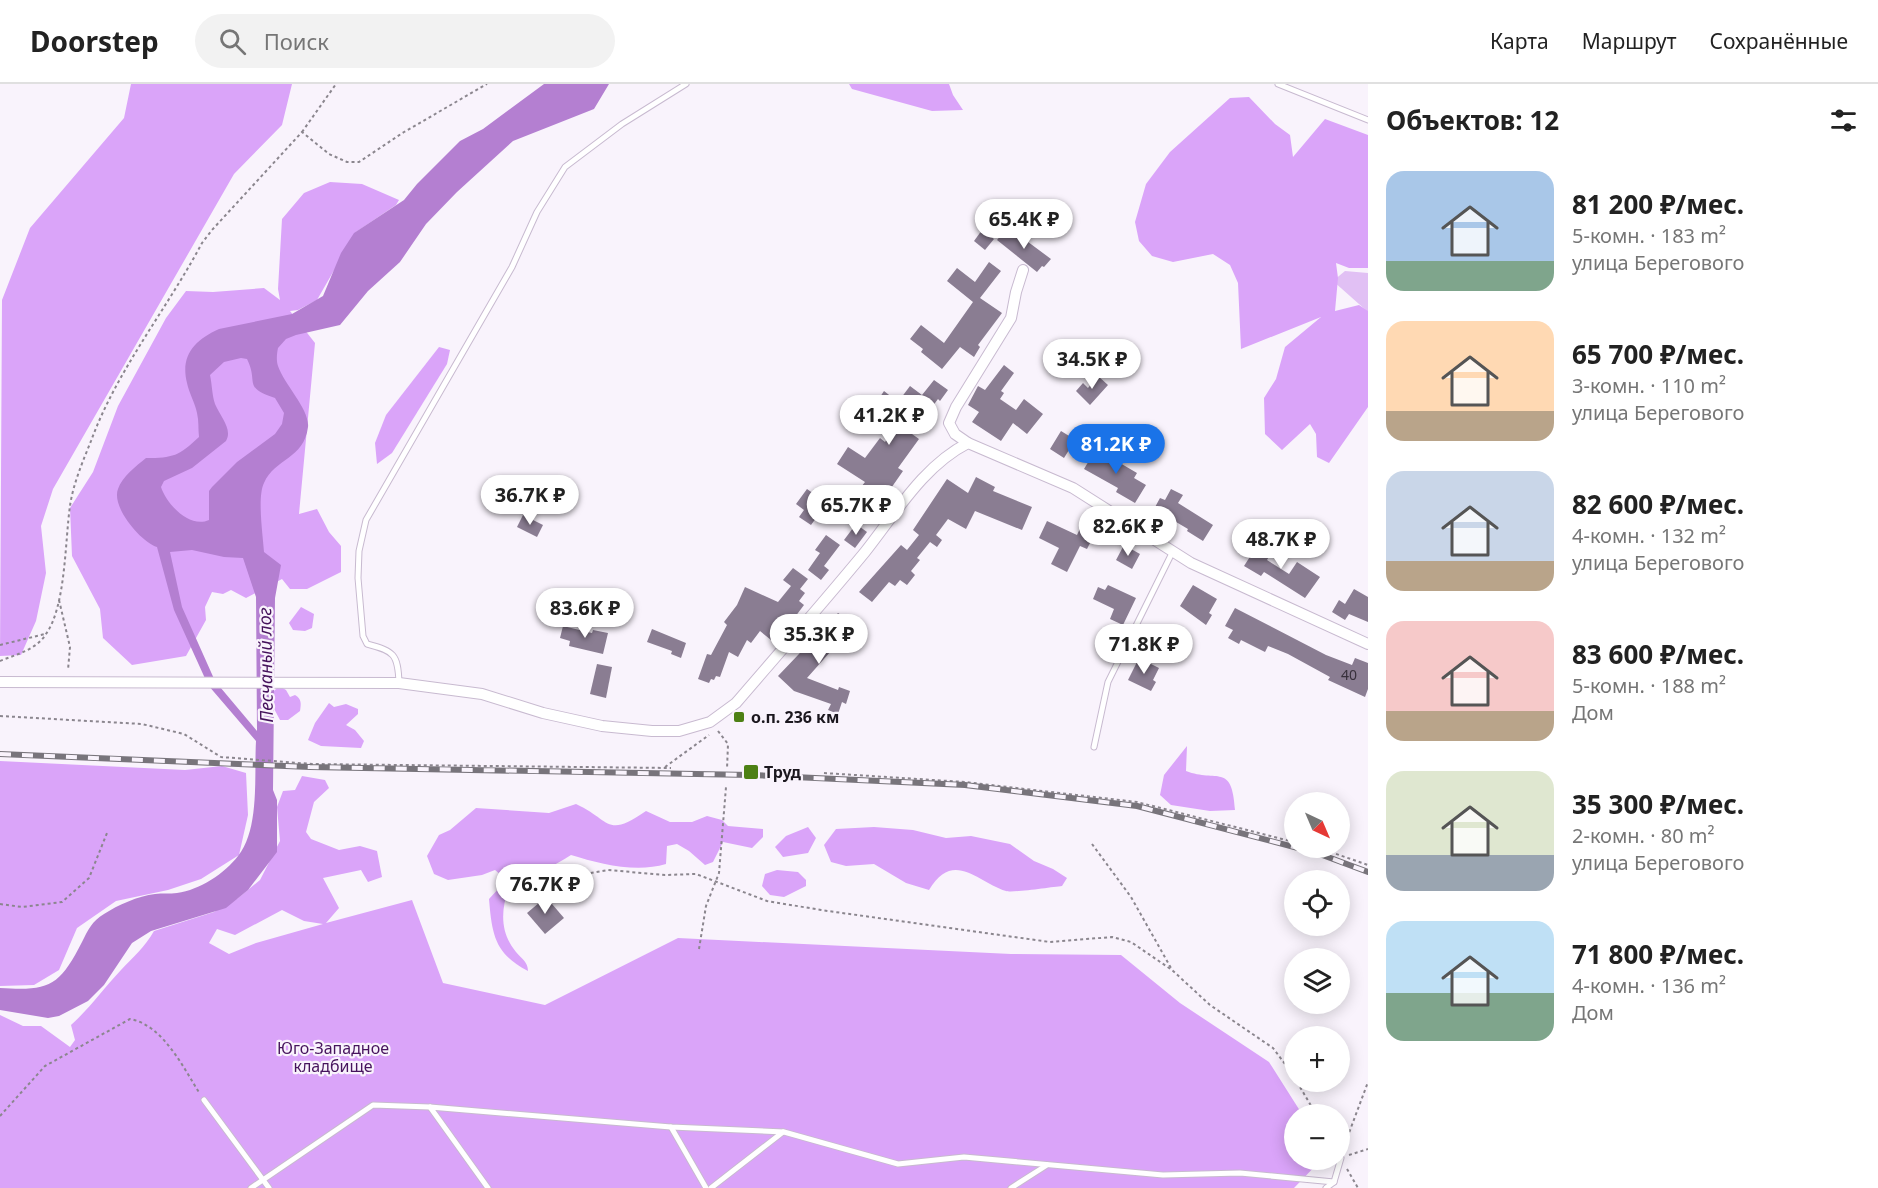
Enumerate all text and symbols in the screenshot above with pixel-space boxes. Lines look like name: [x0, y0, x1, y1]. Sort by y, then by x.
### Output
search box: [195, 14, 615, 68]
text: Doorstep: [30, 22, 159, 60]
icon: search: [216, 25, 249, 58]
text: Поиск: [264, 26, 329, 56]
text: Карта: [1490, 27, 1549, 55]
text: Маршрут: [1582, 27, 1677, 55]
text: Сохранённые: [1710, 27, 1848, 55]
text: Объектов: 12: [1386, 102, 1559, 138]
icon: filters: [1827, 104, 1860, 137]
text: 81 200 ₽/мес.: [1572, 186, 1744, 222]
icon: home: [1434, 195, 1506, 267]
pin: 65.4K ₽: [969, 199, 1079, 250]
text: 65.4K ₽: [989, 205, 1059, 232]
text: 5-комн. · 183 m²: [1572, 222, 1726, 249]
text: улица Берегового: [1572, 249, 1744, 276]
text: 65 700 ₽/мес.: [1572, 336, 1744, 372]
pin: 34.5K ₽: [1037, 339, 1147, 390]
text: 34.5K ₽: [1057, 345, 1127, 372]
icon: home: [1434, 345, 1506, 417]
text: 3-комн. · 110 m²: [1572, 372, 1726, 399]
pin: 41.2K ₽: [834, 395, 944, 446]
text: улица Берегового: [1572, 399, 1744, 426]
text: 41.2K ₽: [854, 401, 924, 428]
pin: 81.2K ₽: [1061, 424, 1171, 475]
text: 81.2K ₽: [1081, 430, 1151, 457]
pin: 36.7K ₽: [475, 475, 585, 526]
text: 36.7K ₽: [495, 481, 565, 508]
pin: 65.7K ₽: [801, 485, 911, 536]
text: 82 600 ₽/мес.: [1572, 486, 1744, 522]
text: 65.7K ₽: [821, 491, 891, 518]
icon: home: [1434, 495, 1506, 567]
pin: 82.6K ₽: [1073, 506, 1183, 557]
text: 82.6K ₽: [1093, 512, 1163, 539]
pin: 48.7K ₽: [1226, 519, 1336, 570]
text: 4-комн. · 132 m²: [1572, 522, 1726, 549]
text: 48.7K ₽: [1246, 525, 1316, 552]
text: улица Берегового: [1572, 549, 1744, 576]
pin: 83.6K ₽: [530, 588, 640, 639]
text: 83.6K ₽: [550, 594, 620, 621]
water label: Песчаный лог: [252, 607, 278, 723]
pin: 35.3K ₽: [764, 614, 874, 665]
text: 35.3K ₽: [784, 620, 854, 647]
pin: 71.8K ₽: [1089, 624, 1199, 675]
text: 71.8K ₽: [1109, 630, 1179, 657]
text: 83 600 ₽/мес.: [1572, 636, 1744, 672]
icon: home: [1434, 645, 1506, 717]
house number: 40: [1341, 665, 1357, 684]
text: 5-комн. · 188 m²: [1572, 672, 1726, 699]
text: Дом: [1572, 699, 1614, 726]
place label: о.п. 236 км: [751, 706, 839, 728]
marker: о.п. 236 км: [732, 710, 746, 724]
place label: Труд: [764, 761, 802, 783]
marker: Труд: [742, 763, 760, 781]
text: 35 300 ₽/мес.: [1572, 786, 1744, 822]
north arrow: [1284, 792, 1350, 858]
map controls: [1284, 792, 1350, 1170]
icon: home: [1434, 795, 1506, 867]
text: 2-комн. · 80 m²: [1572, 822, 1715, 849]
text: улица Берегового: [1572, 849, 1744, 876]
pin: 76.7K ₽: [490, 864, 600, 915]
text: 76.7K ₽: [510, 870, 580, 897]
button: locate: [1284, 870, 1350, 936]
text: 71 800 ₽/мес.: [1572, 936, 1744, 972]
icon: home: [1434, 945, 1506, 1017]
button: layers: [1284, 948, 1350, 1014]
text: 4-комн. · 136 m²: [1572, 972, 1726, 999]
text: Дом: [1572, 999, 1614, 1026]
button: +: [1284, 1026, 1350, 1092]
park label: Юго-Западное кладбище: [277, 1037, 389, 1077]
button: −: [1284, 1104, 1350, 1170]

